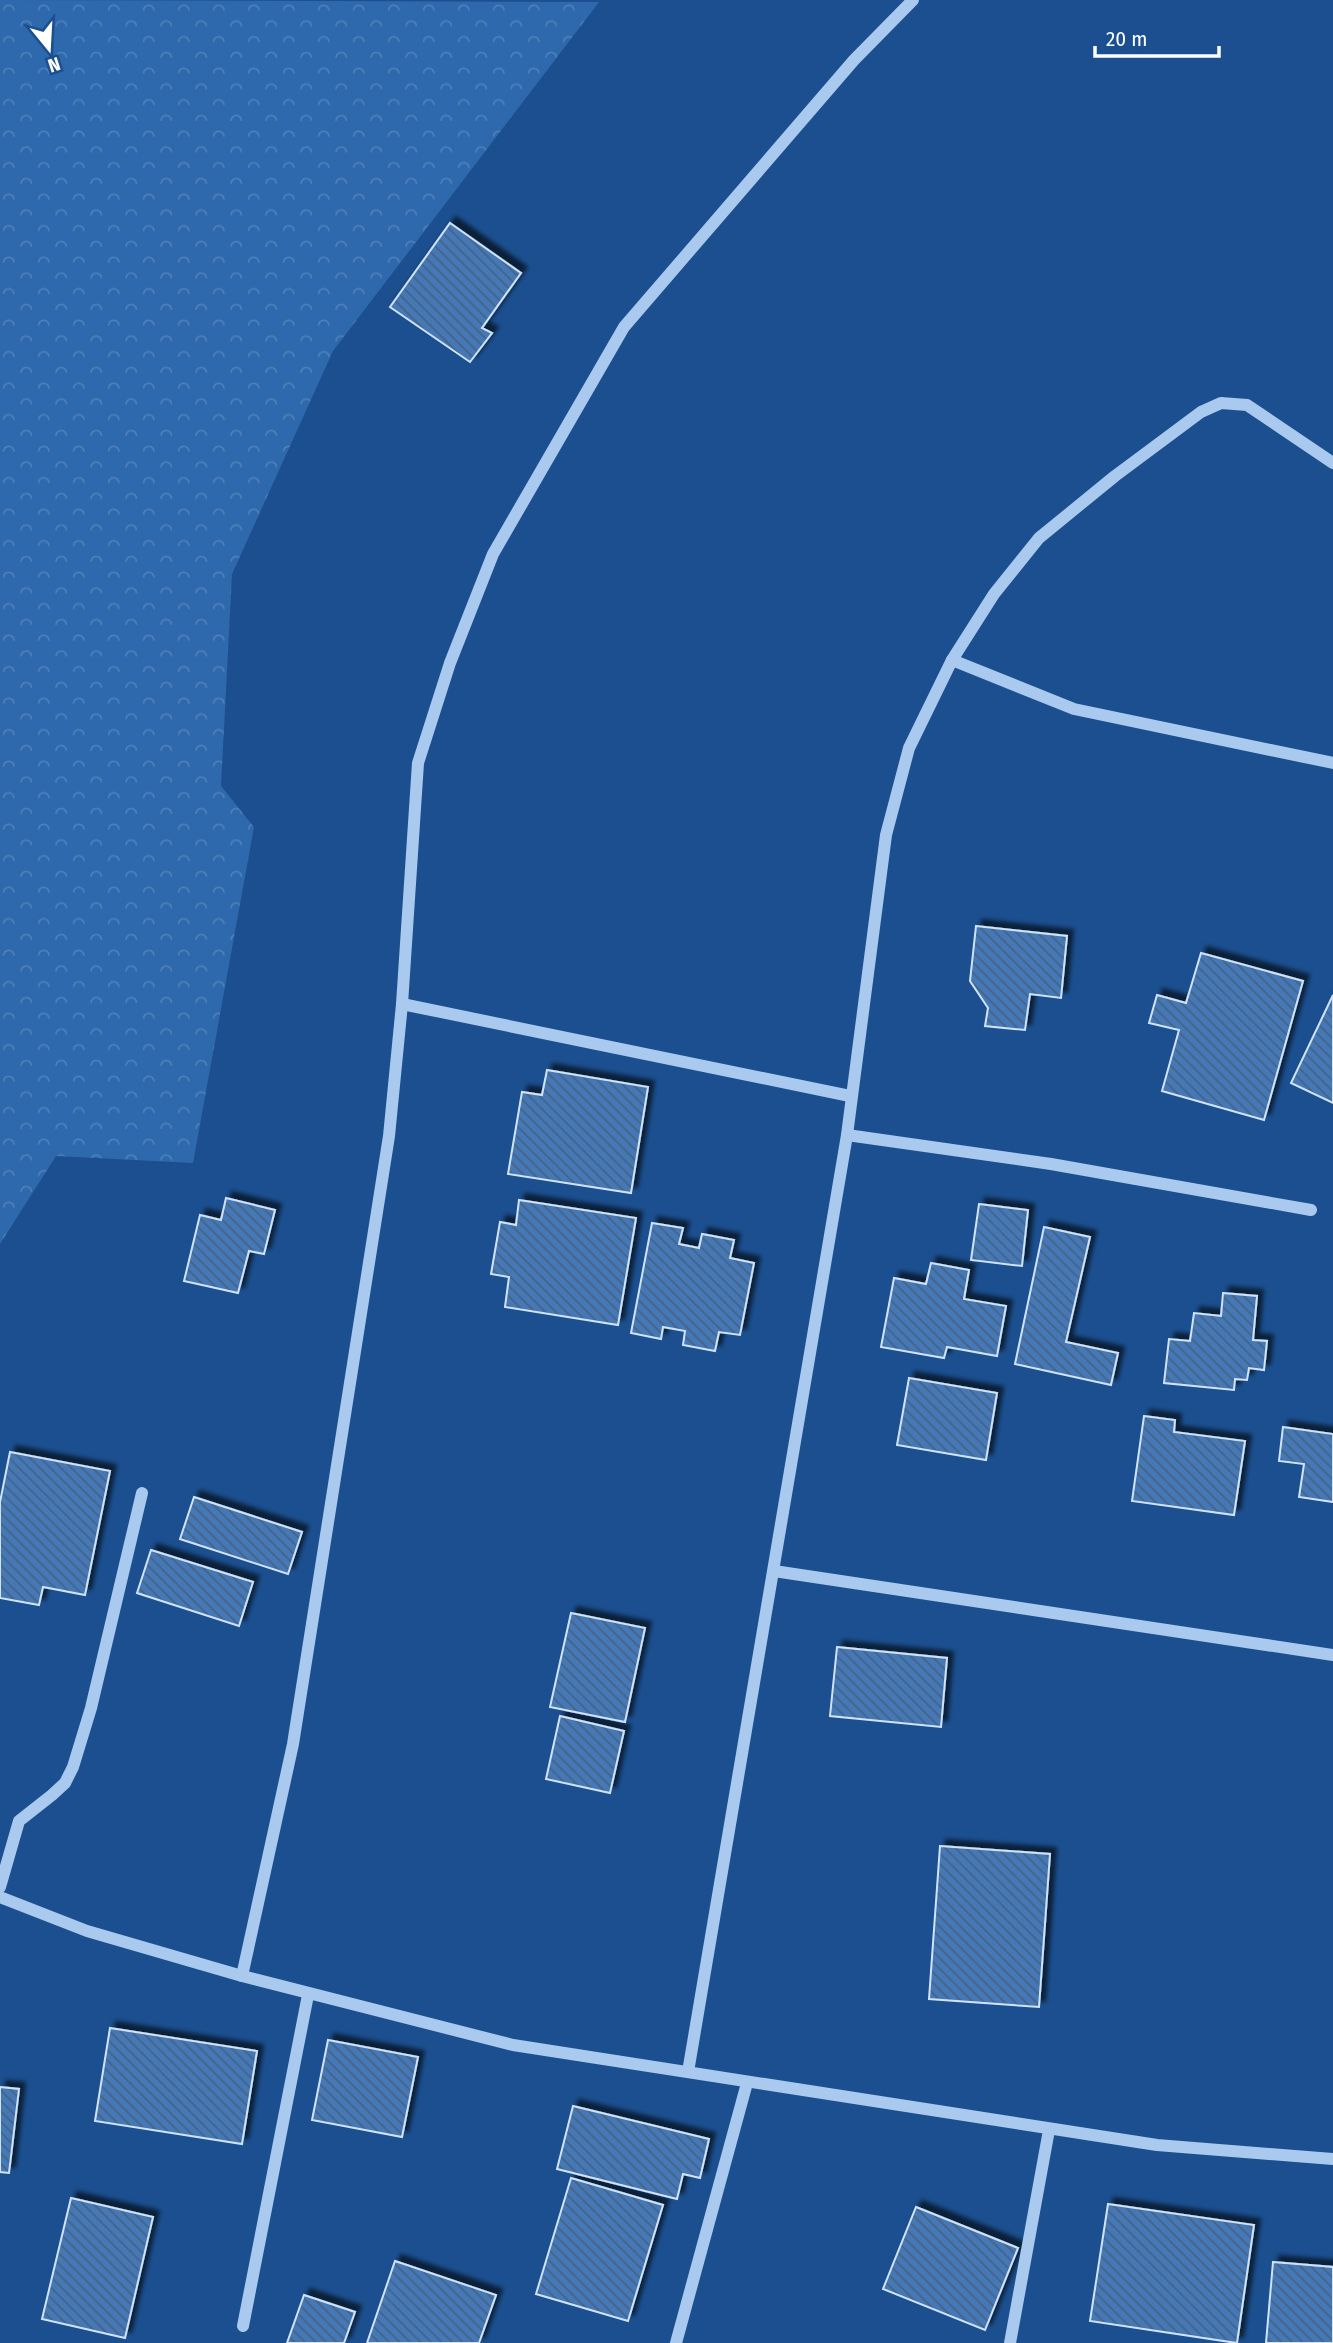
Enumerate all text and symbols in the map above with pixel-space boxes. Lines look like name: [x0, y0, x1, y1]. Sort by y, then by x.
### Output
north arrow: [14, 14, 84, 84]
scale bar: [1095, 14, 1219, 58]
text: 20 m: [1106, 26, 1147, 52]
text: N: [45, 52, 63, 77]

